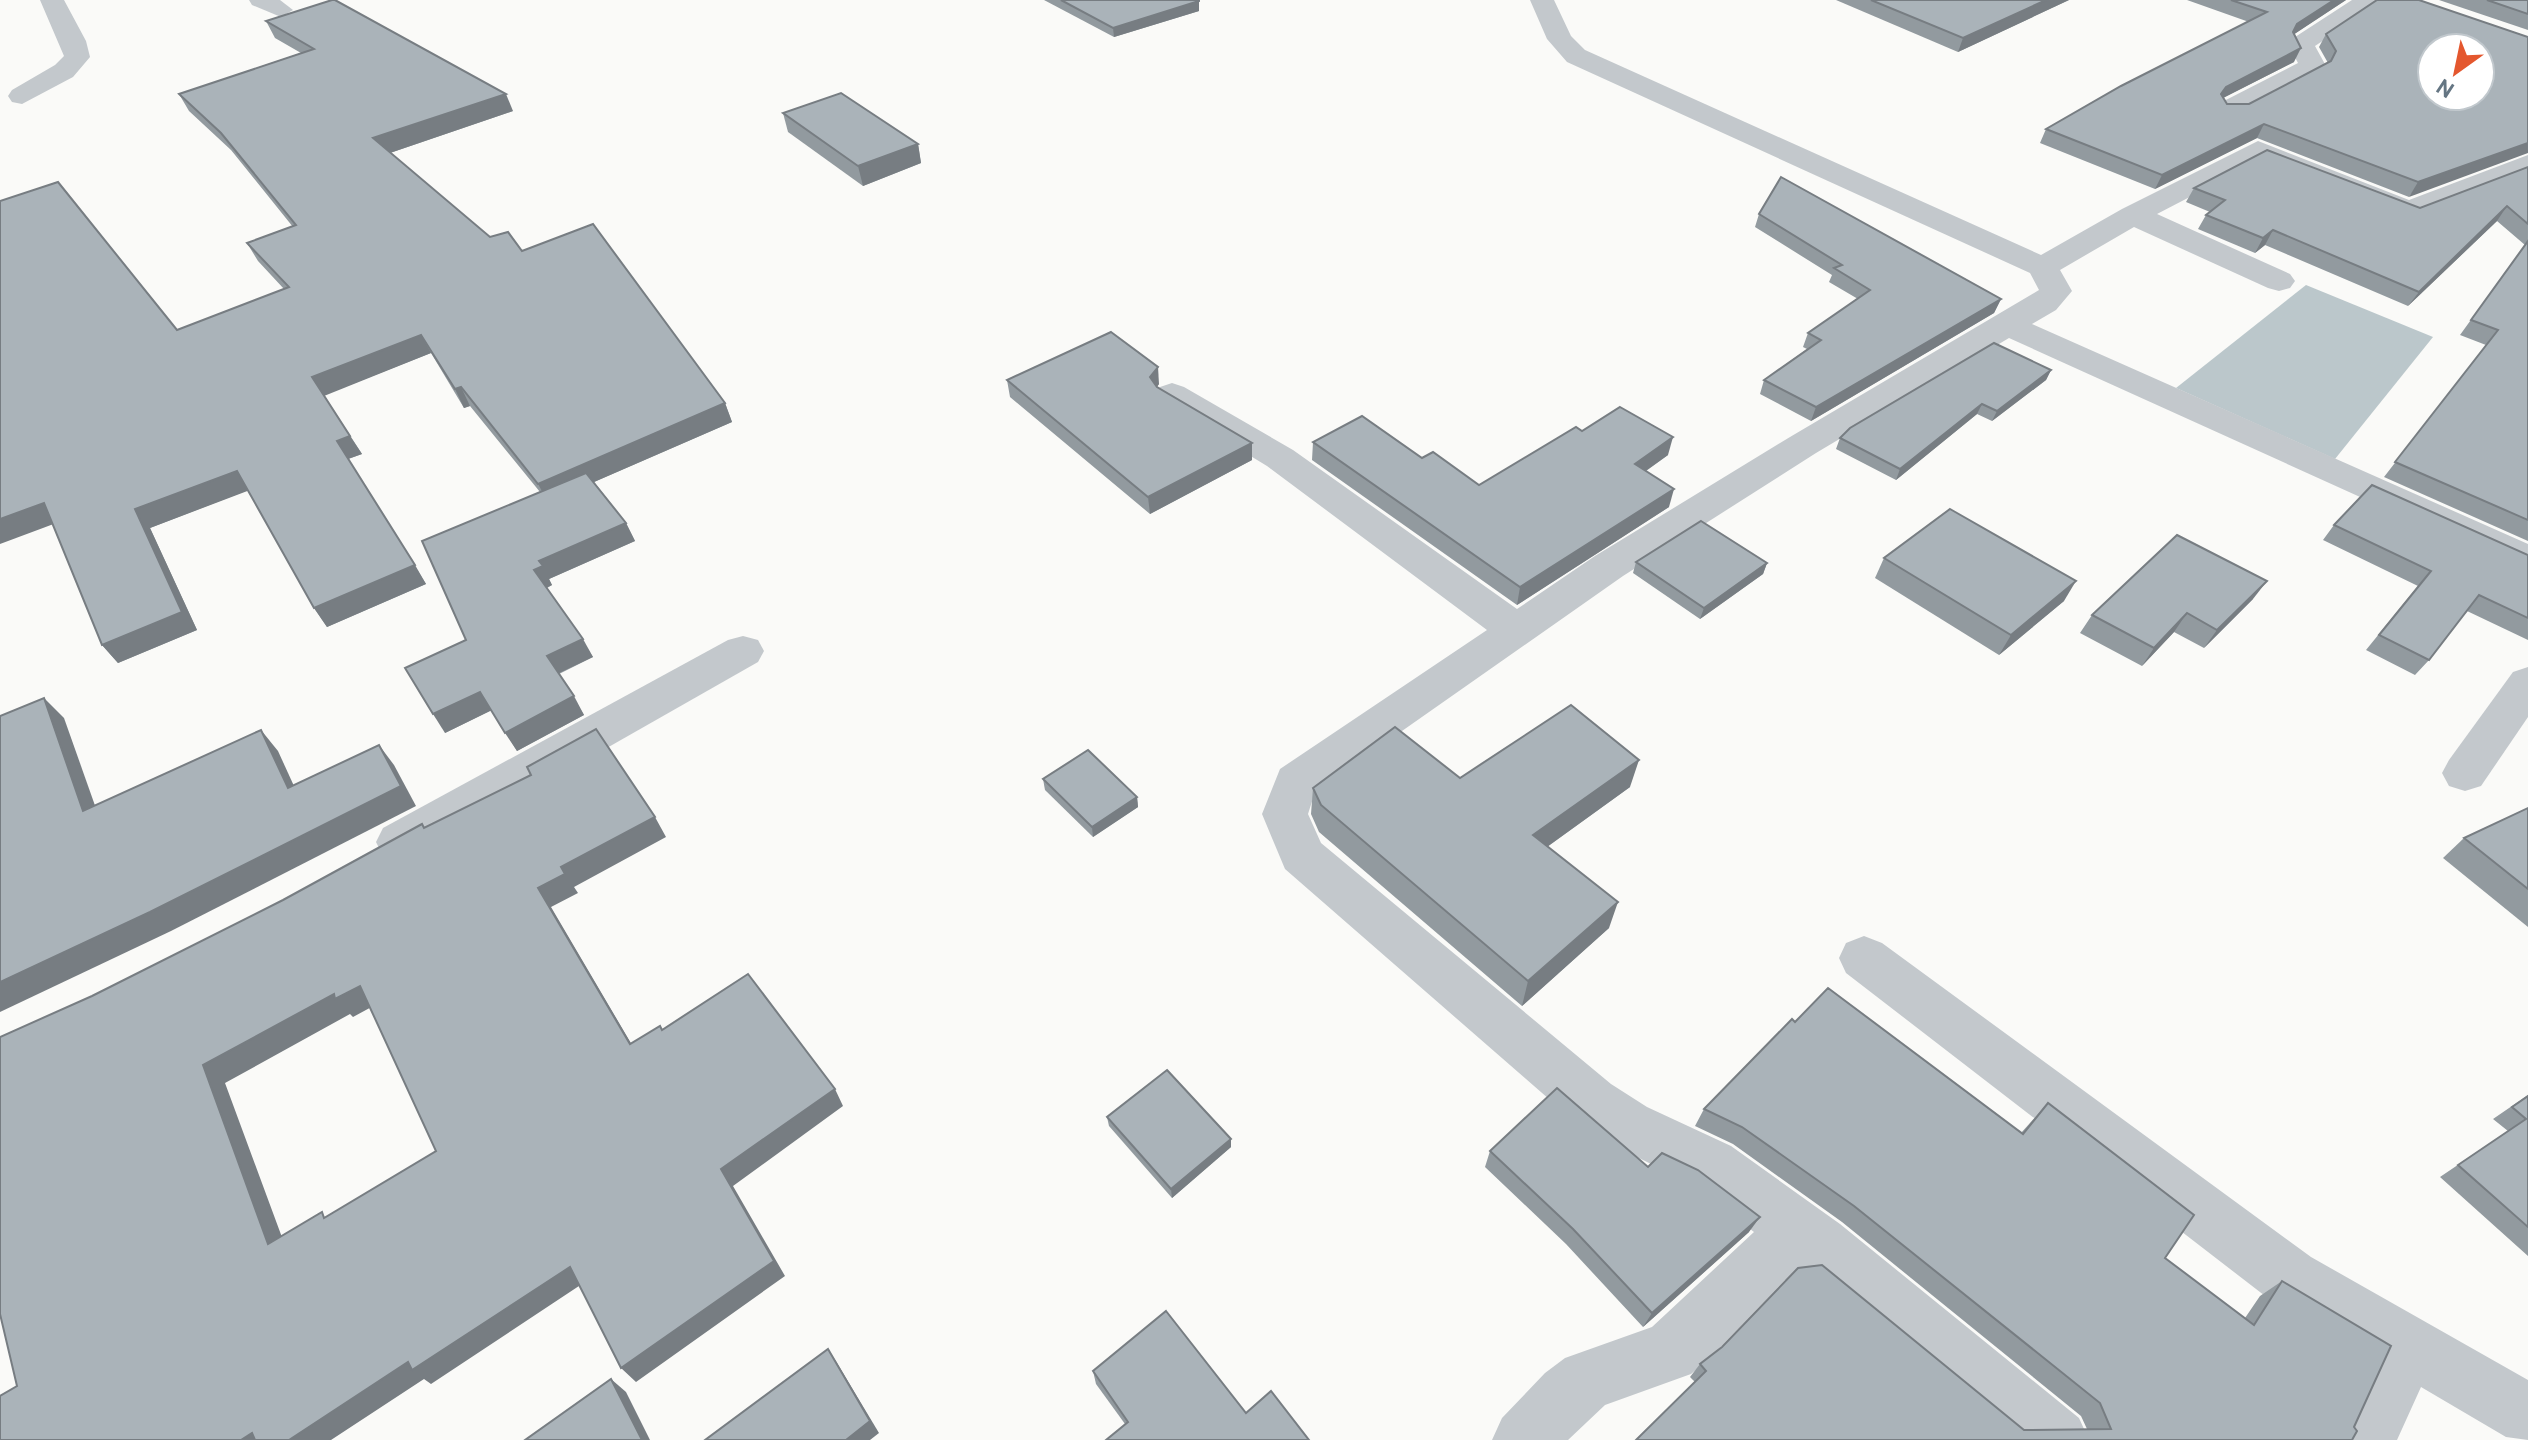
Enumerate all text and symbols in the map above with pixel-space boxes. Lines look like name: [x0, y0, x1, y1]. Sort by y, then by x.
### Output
north arrow: [2416, 32, 2496, 112]
text: N: [2432, 71, 2460, 102]

